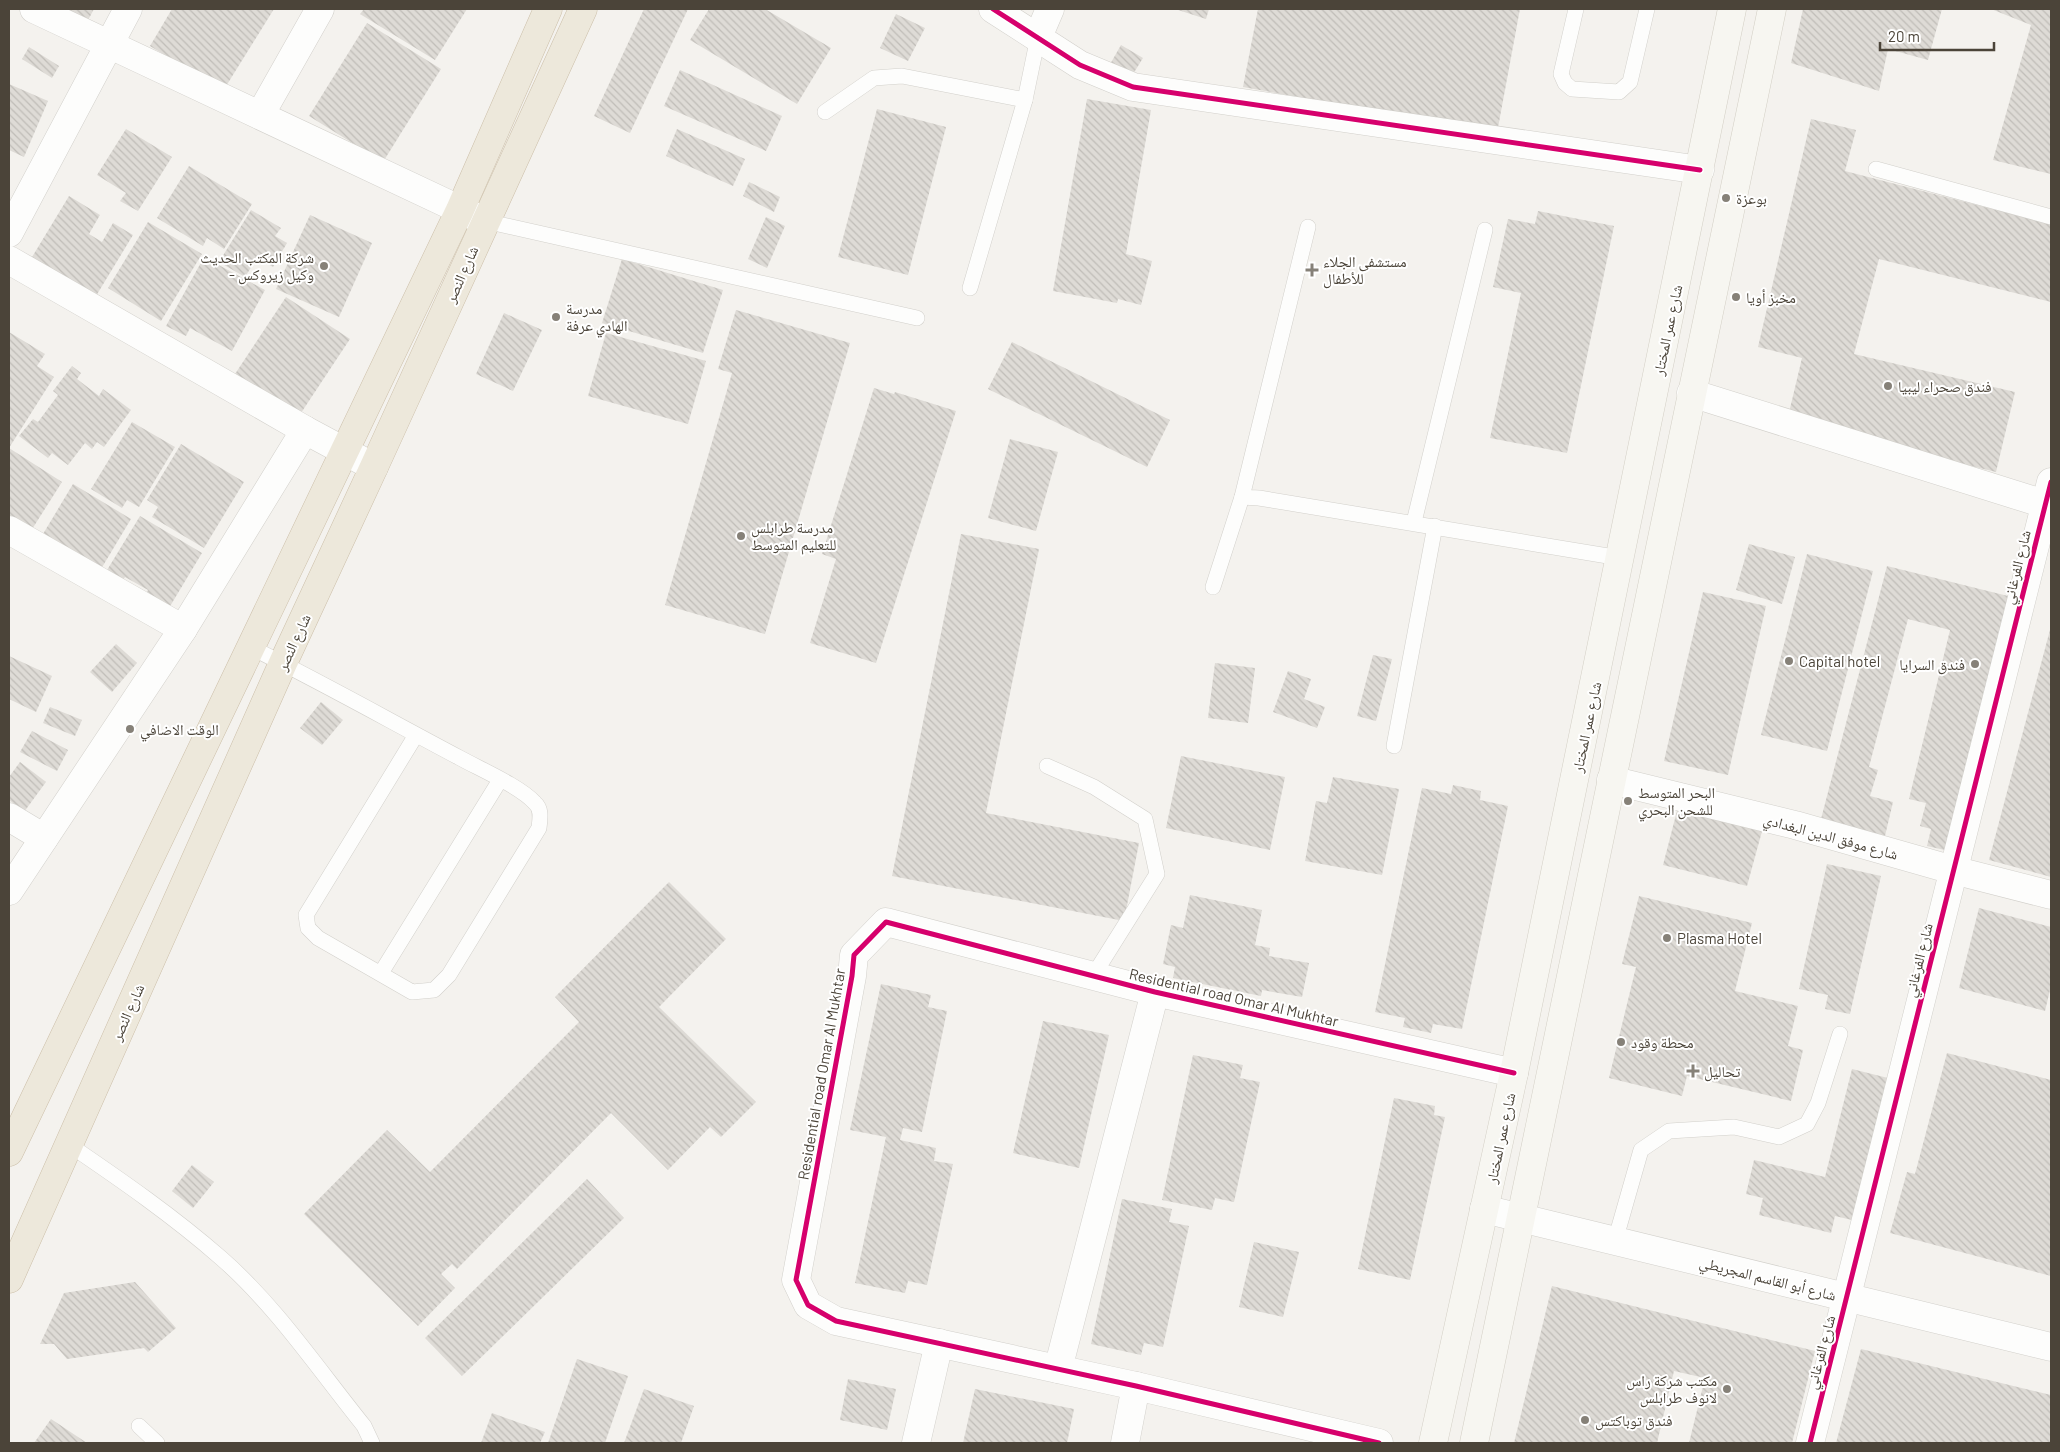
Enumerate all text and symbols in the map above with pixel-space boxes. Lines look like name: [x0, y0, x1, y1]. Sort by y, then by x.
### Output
scale bar: [1880, 20, 1994, 52]
text: 20 m: [1888, 27, 1920, 45]
place label: بوعزة: [1736, 189, 1767, 208]
marker: بوعزة: [1720, 192, 1732, 204]
street label: شارع النصر: [440, 243, 483, 307]
place label: شركة المكتب الحديث - وكيل زيروكس: [200, 248, 314, 285]
place label: مستشفى الجلاء للأطفال: [1323, 252, 1407, 289]
marker: شركة المكتب الحديث - وكيل زيروكس: [318, 260, 330, 272]
marker: مستشفى الجلاء للأطفال: [1305, 263, 1319, 277]
street label: شارع عمر المختار: [1648, 283, 1687, 378]
place label: مخبز أويا: [1746, 288, 1796, 307]
marker: مخبز أويا: [1730, 291, 1742, 303]
place label: مدرسة الهادي عرفة: [566, 299, 627, 338]
marker: مدرسة الهادي عرفة: [550, 311, 562, 323]
place label: فندق صحراء ليبيا: [1898, 377, 1992, 397]
marker: فندق صحراء ليبيا: [1882, 380, 1894, 392]
place label: مدرسة طرابلس للتعليم المتوسط: [751, 518, 836, 555]
street label: شارع الفرغاني: [1998, 528, 2038, 607]
marker: مدرسة طرابلس للتعليم المتوسط: [735, 530, 747, 542]
street label: شارع النصر: [272, 611, 316, 675]
place label: Capital hotel: [1799, 652, 1880, 670]
marker: Capital hotel: [1783, 655, 1795, 667]
place label: فندق السرايا: [1899, 655, 1965, 675]
marker: فندق السرايا: [1969, 658, 1981, 670]
street label: شارع عمر المختار: [1567, 680, 1606, 775]
place label: الوقت الاضافي: [140, 720, 219, 742]
marker: الوقت الاضافي: [124, 723, 136, 735]
place label: البحر المتوسط للشحن البحري: [1638, 783, 1715, 822]
marker: البحر المتوسط للشحن البحري: [1622, 795, 1634, 807]
street label: شارع موفق الدين البغدادي: [1761, 809, 1900, 866]
street label: شارع الفرغاني: [1900, 921, 1940, 1000]
place label: Plasma Hotel: [1677, 929, 1762, 947]
marker: Plasma Hotel: [1661, 932, 1673, 944]
street label: Residential road Omar Al Mukhtar: [1127, 964, 1341, 1030]
street label: Residential road Omar Al Mukhtar: [794, 966, 849, 1181]
street label: شارع النصر: [106, 981, 149, 1045]
place label: محطة وقود: [1631, 1033, 1694, 1052]
marker: محطة وقود: [1615, 1036, 1627, 1048]
place label: تحاليل: [1704, 1062, 1741, 1082]
marker: تحاليل: [1686, 1064, 1700, 1078]
street label: شارع عمر المختار: [1481, 1091, 1520, 1186]
street label: شارع أبو القاسم المجريطي: [1697, 1252, 1838, 1307]
street label: شارع الفرغاني: [1801, 1313, 1842, 1392]
place label: مكتب شركة راس لانوف طرابلس: [1626, 1371, 1717, 1408]
marker: مكتب شركة راس لانوف طرابلس: [1721, 1383, 1733, 1395]
place label: فندق توباكتس: [1595, 1411, 1672, 1431]
marker: فندق توباكتس: [1579, 1414, 1591, 1426]

